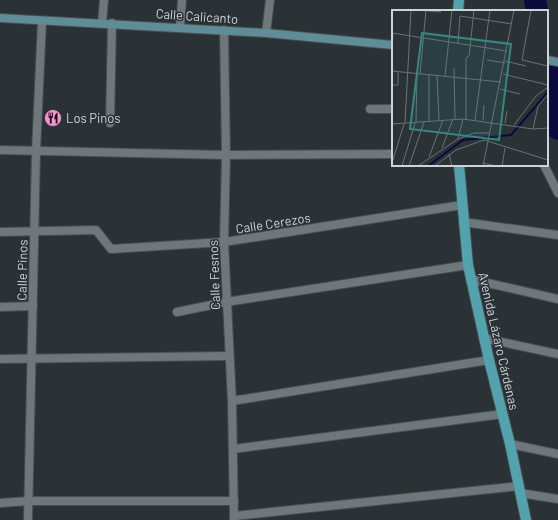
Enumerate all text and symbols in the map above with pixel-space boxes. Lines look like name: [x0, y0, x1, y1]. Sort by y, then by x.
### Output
street label: Calle Calicanto: [155, 5, 239, 27]
inset map: [392, 10, 548, 166]
restaurant icon: Los Pinos: [43, 108, 63, 128]
place label: Los Pinos: [66, 110, 121, 126]
street label: Calle Cerezos: [234, 209, 312, 237]
street label: Calle Pinos: [13, 239, 31, 301]
street label: Calle Fesnos: [205, 240, 223, 310]
street label: Avenida Lázaro Cárdenas: [475, 271, 523, 411]

